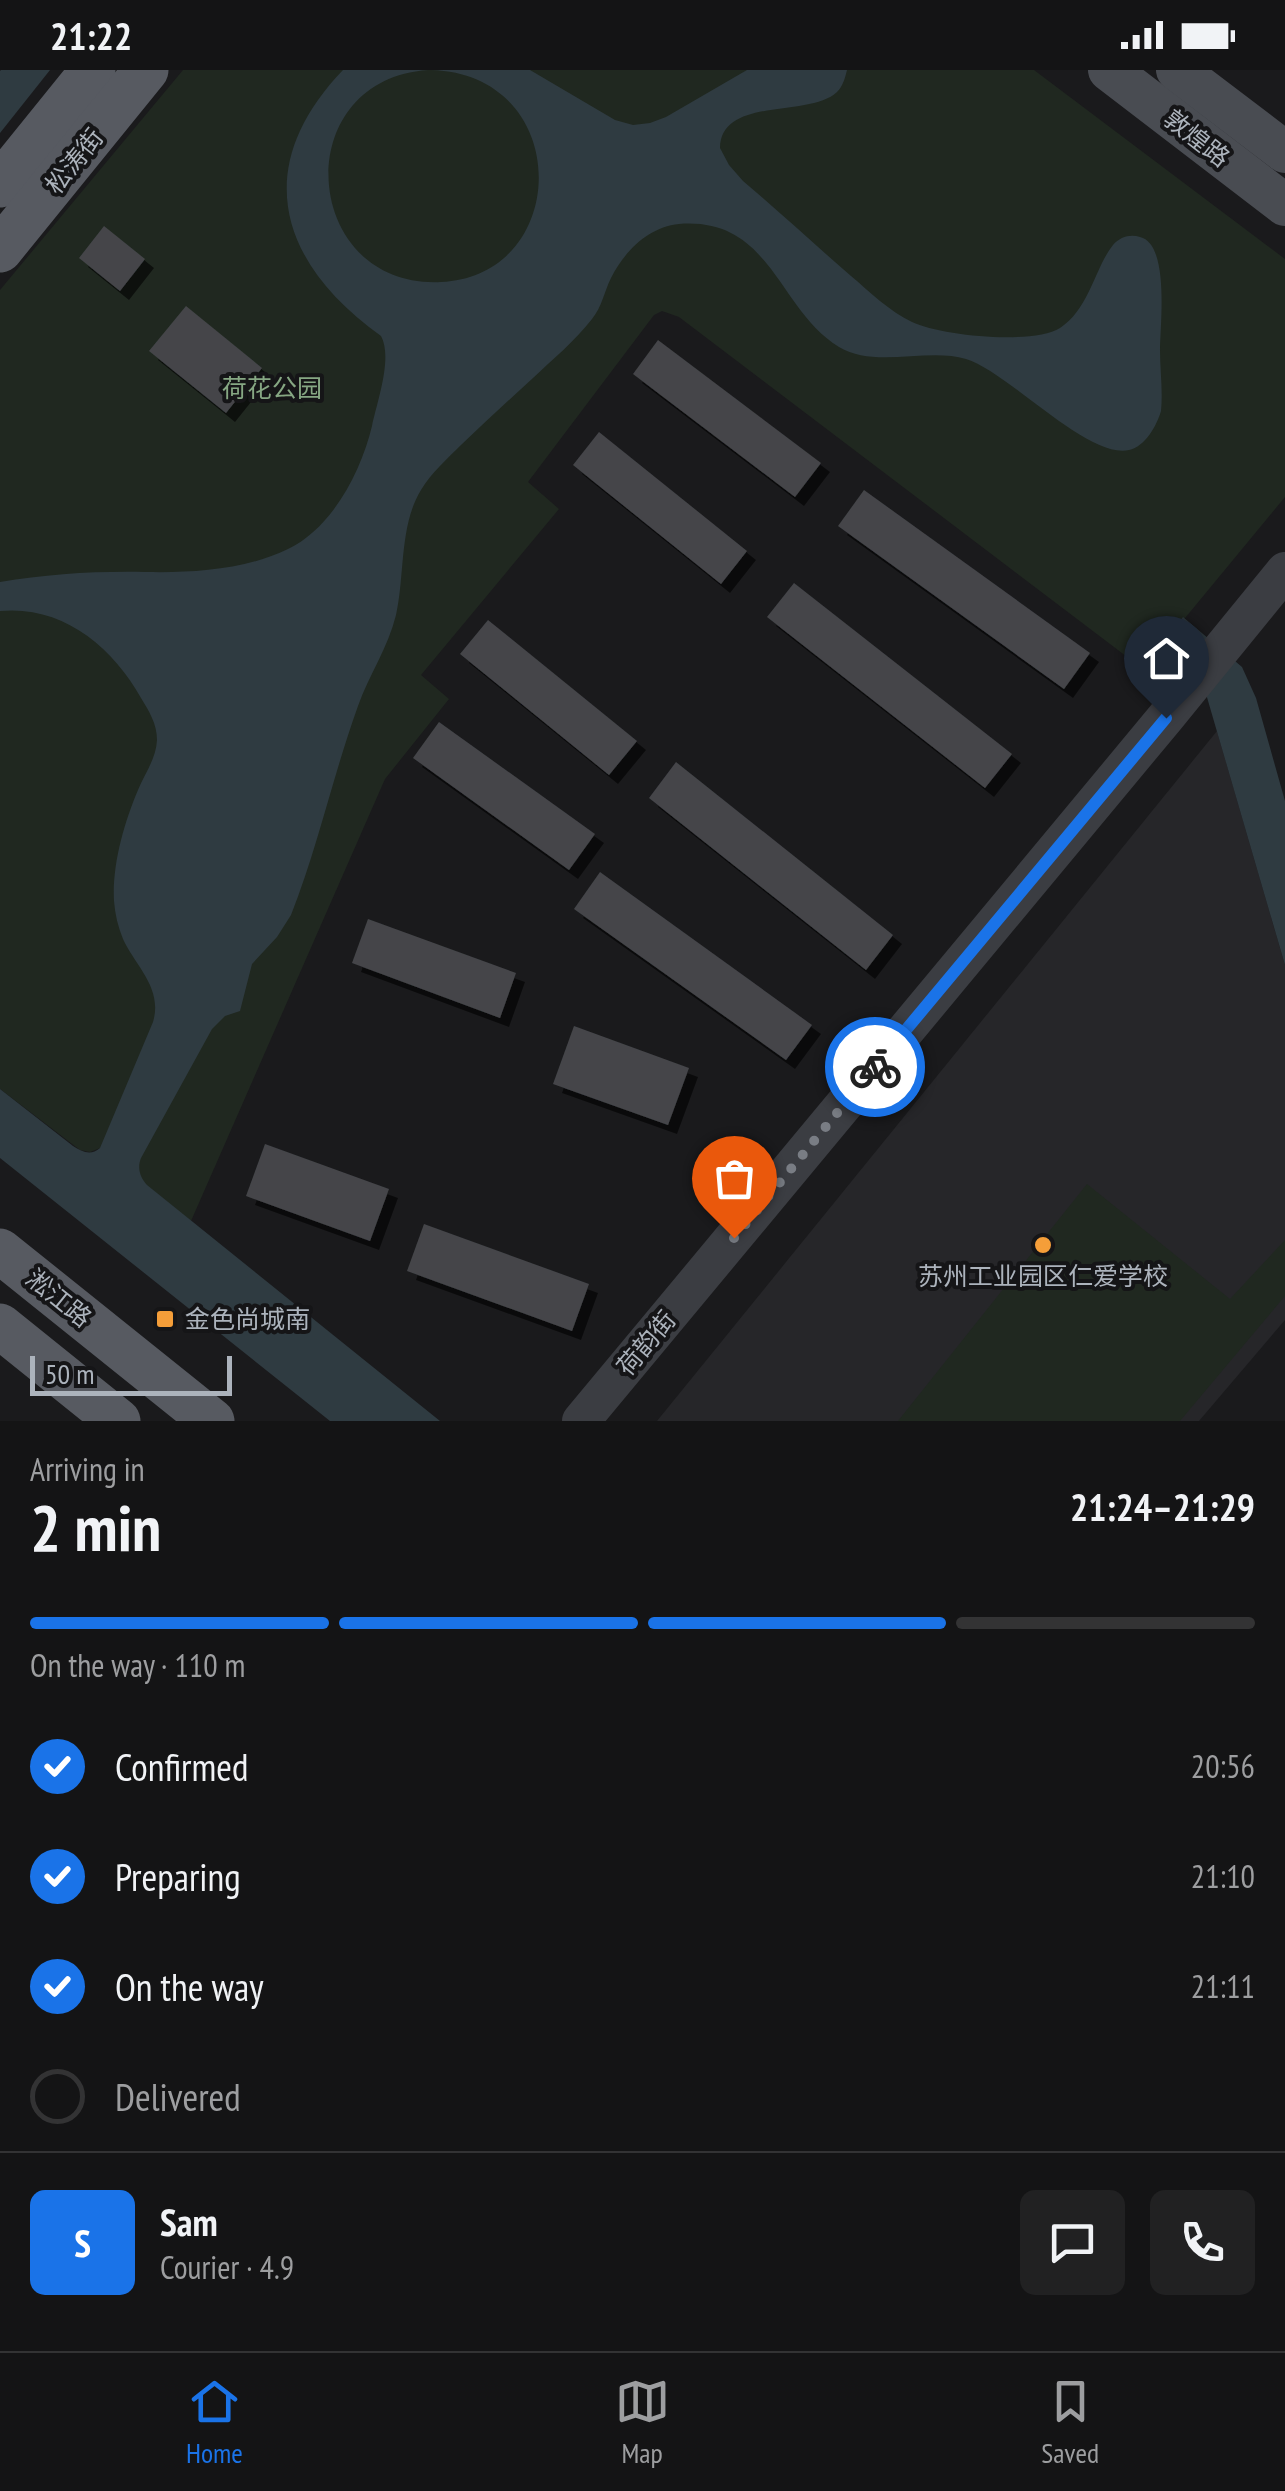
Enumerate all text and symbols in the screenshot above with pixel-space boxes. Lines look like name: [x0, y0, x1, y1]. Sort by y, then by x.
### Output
text: 21:22: [50, 11, 132, 60]
street label: 敦煌路: [1158, 102, 1236, 174]
street label: 松涛街: [38, 122, 110, 200]
park label: 荷花公园: [222, 372, 322, 404]
pin: [1124, 616, 1209, 719]
icon: home: [1139, 631, 1194, 686]
courier: [825, 1017, 925, 1117]
icon: bike: [848, 1040, 903, 1095]
pin: [692, 1136, 777, 1239]
icon: bag: [707, 1151, 762, 1206]
marker: 苏州工业园区仁爱学校: [1032, 1234, 1054, 1256]
place label: 苏州工业园区仁爱学校: [918, 1260, 1168, 1292]
street label: 淞江路: [20, 1262, 98, 1334]
place label: 金色尚城南: [185, 1303, 310, 1335]
street label: 荷韵街: [610, 1304, 682, 1382]
marker: 金色尚城南: [154, 1308, 176, 1330]
scale bar: [30, 1351, 232, 1396]
text: 50 m: [45, 1355, 94, 1392]
text: Arriving in: [30, 1448, 145, 1490]
text: 21:24–21:29: [1070, 1482, 1255, 1531]
text: 2 min: [30, 1485, 161, 1569]
text: On the way · 110 m: [30, 1644, 245, 1686]
icon: check: [30, 1739, 85, 1794]
text: Confirmed: [115, 1742, 248, 1791]
text: 20:56: [1191, 1745, 1255, 1787]
icon: check: [30, 1849, 85, 1904]
text: Preparing: [115, 1852, 241, 1901]
text: 21:10: [1191, 1855, 1255, 1897]
icon: check: [30, 1959, 85, 2014]
text: On the way: [115, 1962, 263, 2011]
text: 21:11: [1191, 1965, 1255, 2007]
text: Delivered: [115, 2072, 241, 2121]
button: chat: [1020, 2190, 1125, 2295]
button: phone: [1150, 2190, 1255, 2295]
text: Sam: [160, 2197, 218, 2246]
text: S: [74, 2218, 91, 2267]
text: Courier · 4.9: [160, 2246, 294, 2288]
tab: Home: [186, 2374, 243, 2471]
tab: Map: [615, 2374, 670, 2471]
tab: Saved: [1041, 2374, 1099, 2471]

